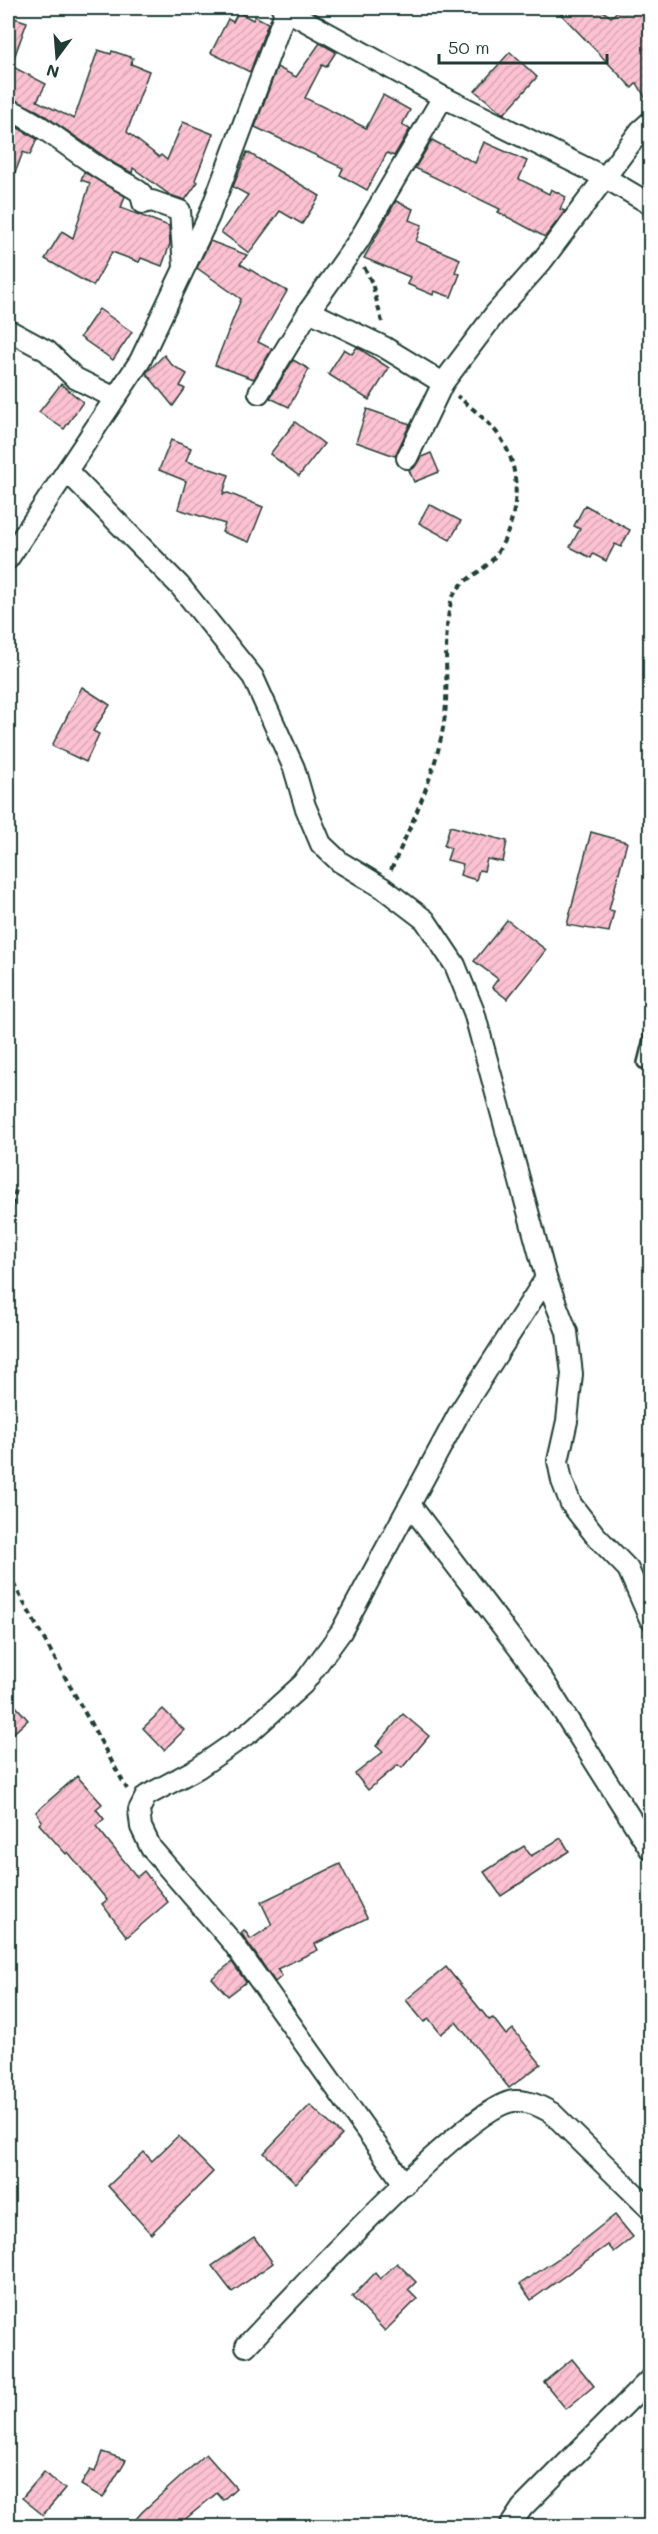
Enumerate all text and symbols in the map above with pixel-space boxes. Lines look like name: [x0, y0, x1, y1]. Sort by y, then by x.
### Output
north arrow: [27, 27, 87, 87]
scale bar: [439, 27, 607, 65]
text: 50 m: [448, 35, 490, 59]
text: N: [44, 60, 61, 84]

